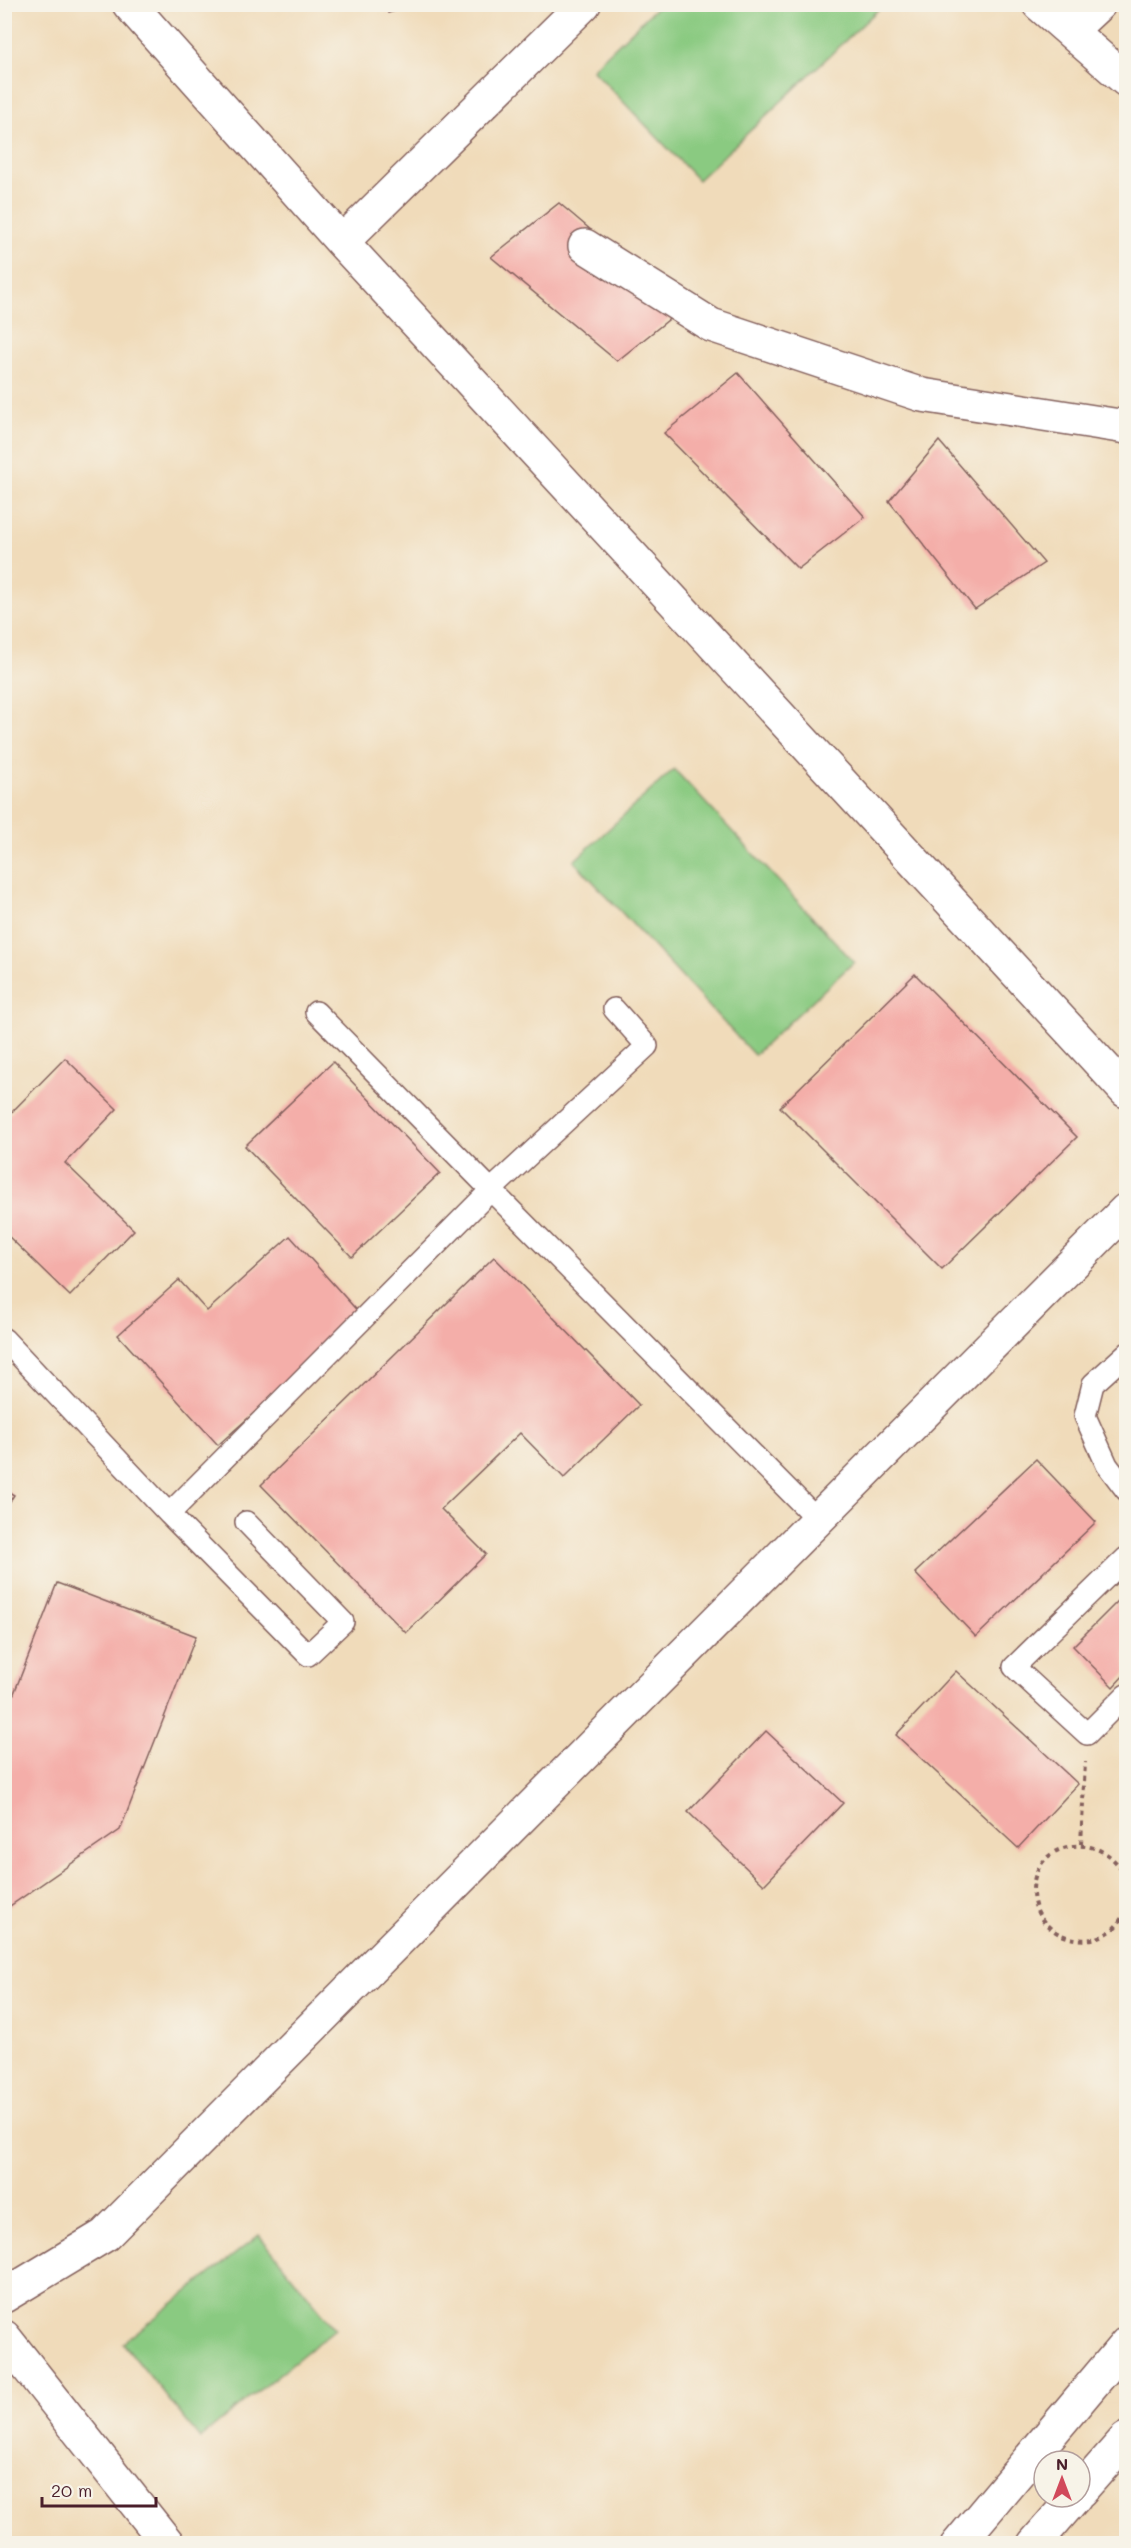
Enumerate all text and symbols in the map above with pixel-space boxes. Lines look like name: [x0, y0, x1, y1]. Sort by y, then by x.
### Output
north arrow: [1032, 2449, 1092, 2509]
text: N: [1056, 2453, 1068, 2474]
scale bar: [42, 2470, 156, 2508]
text: 20 m: [51, 2478, 92, 2502]

